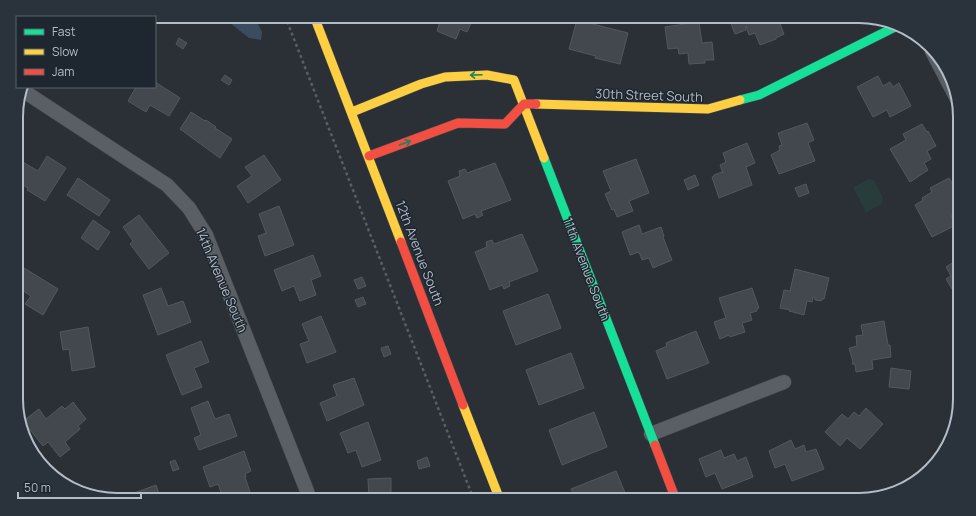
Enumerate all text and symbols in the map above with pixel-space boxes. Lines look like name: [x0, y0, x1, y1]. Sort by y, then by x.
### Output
legend: [16, 16, 156, 88]
text: Fast: [52, 23, 76, 40]
text: Slow: [52, 43, 78, 60]
text: Jam: [52, 63, 74, 80]
one-way arrow: [470, 72, 483, 79]
street label: 30th Street South: [595, 84, 703, 106]
one-way arrow: [399, 138, 411, 146]
street label: 12th Avenue South: [392, 198, 448, 308]
street label: 11th Avenue South: [559, 215, 615, 323]
street label: 14th Avenue South: [192, 225, 252, 335]
scale bar: [18, 474, 141, 500]
text: 50 m: [24, 479, 51, 496]

